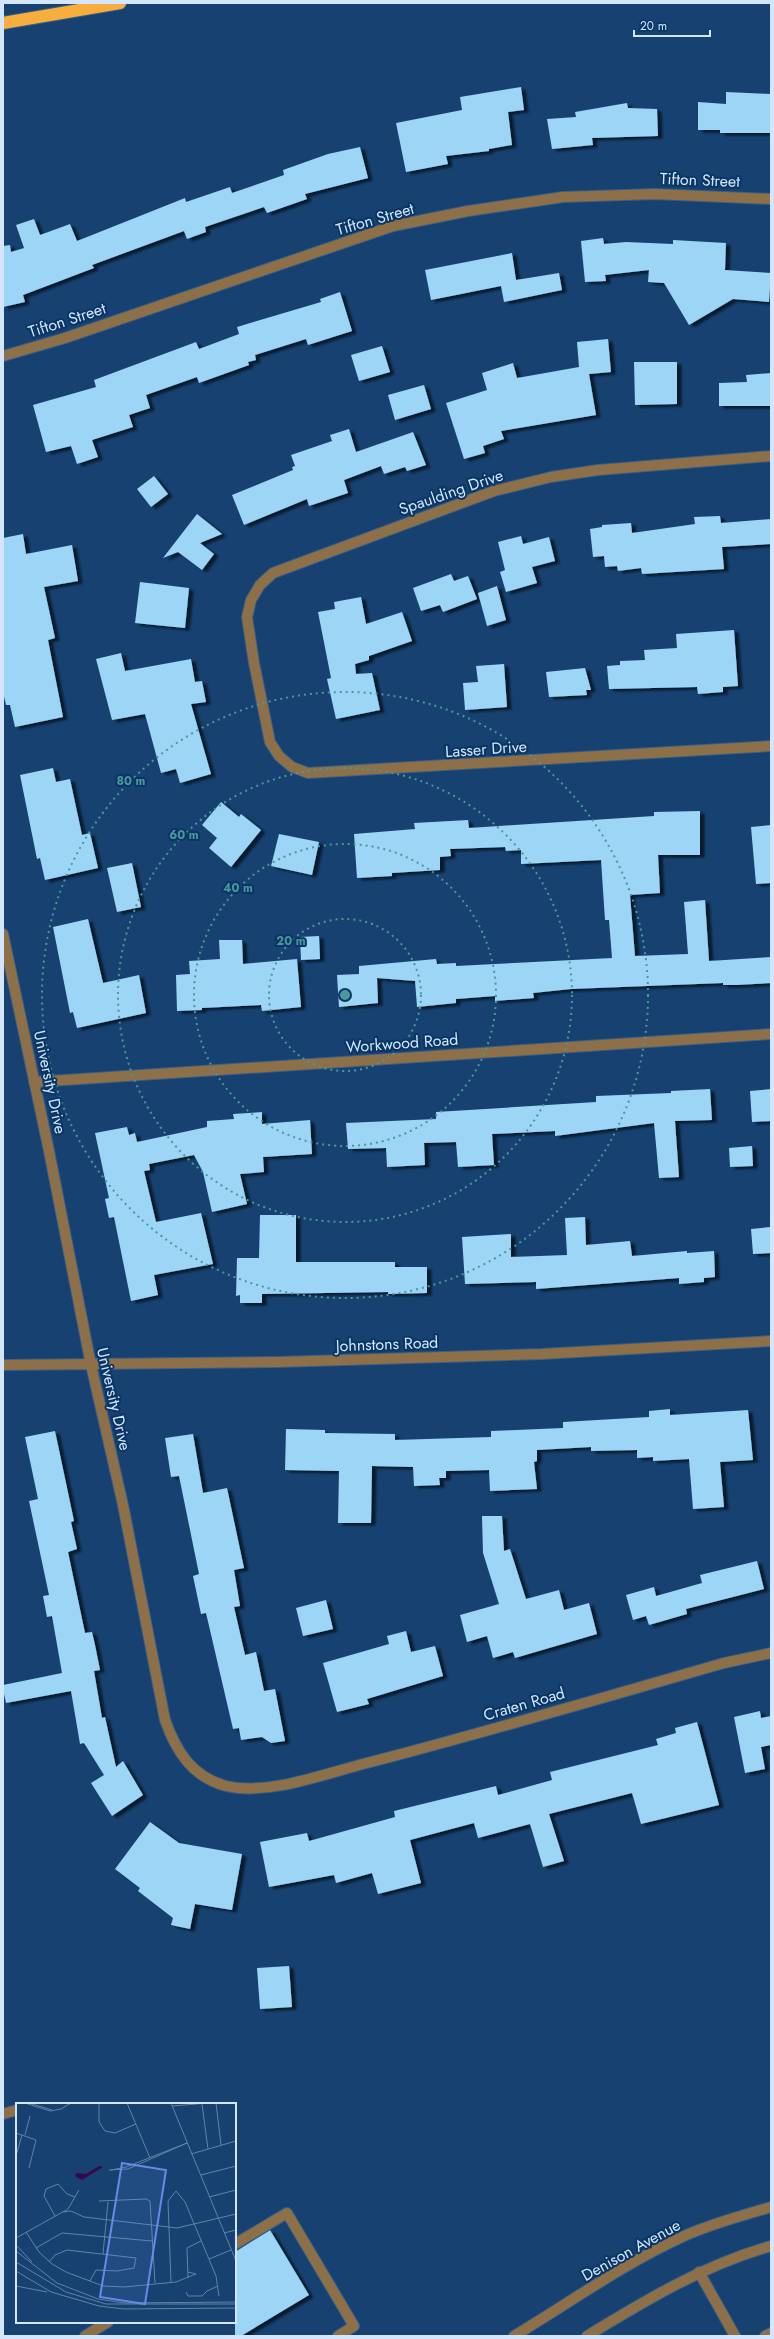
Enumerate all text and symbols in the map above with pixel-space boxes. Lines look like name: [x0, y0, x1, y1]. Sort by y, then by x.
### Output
scale bar: [634, 12, 710, 38]
text: 20 m: [640, 17, 667, 35]
street label: Tifton Street: [660, 167, 741, 193]
street label: Tifton Street: [333, 197, 417, 241]
street label: Tifton Street: [25, 297, 109, 343]
street label: Spaulding Drive: [396, 463, 506, 521]
street label: Lasser Drive: [444, 735, 528, 763]
text: 80 m: [117, 772, 146, 790]
text: 60 m: [169, 826, 199, 844]
text: 40 m: [223, 879, 253, 897]
text: 20 m: [276, 932, 306, 950]
centre of rings: [338, 988, 352, 1002]
street label: University Drive: [28, 1028, 72, 1136]
street label: Workwood Road: [345, 1028, 459, 1058]
street label: Johnstons Road: [333, 1331, 439, 1357]
street label: University Drive: [91, 1345, 137, 1453]
street label: Craten Road: [480, 1681, 568, 1727]
inset map: [16, 2103, 236, 2323]
street label: Denison Avenue: [577, 2213, 685, 2287]

